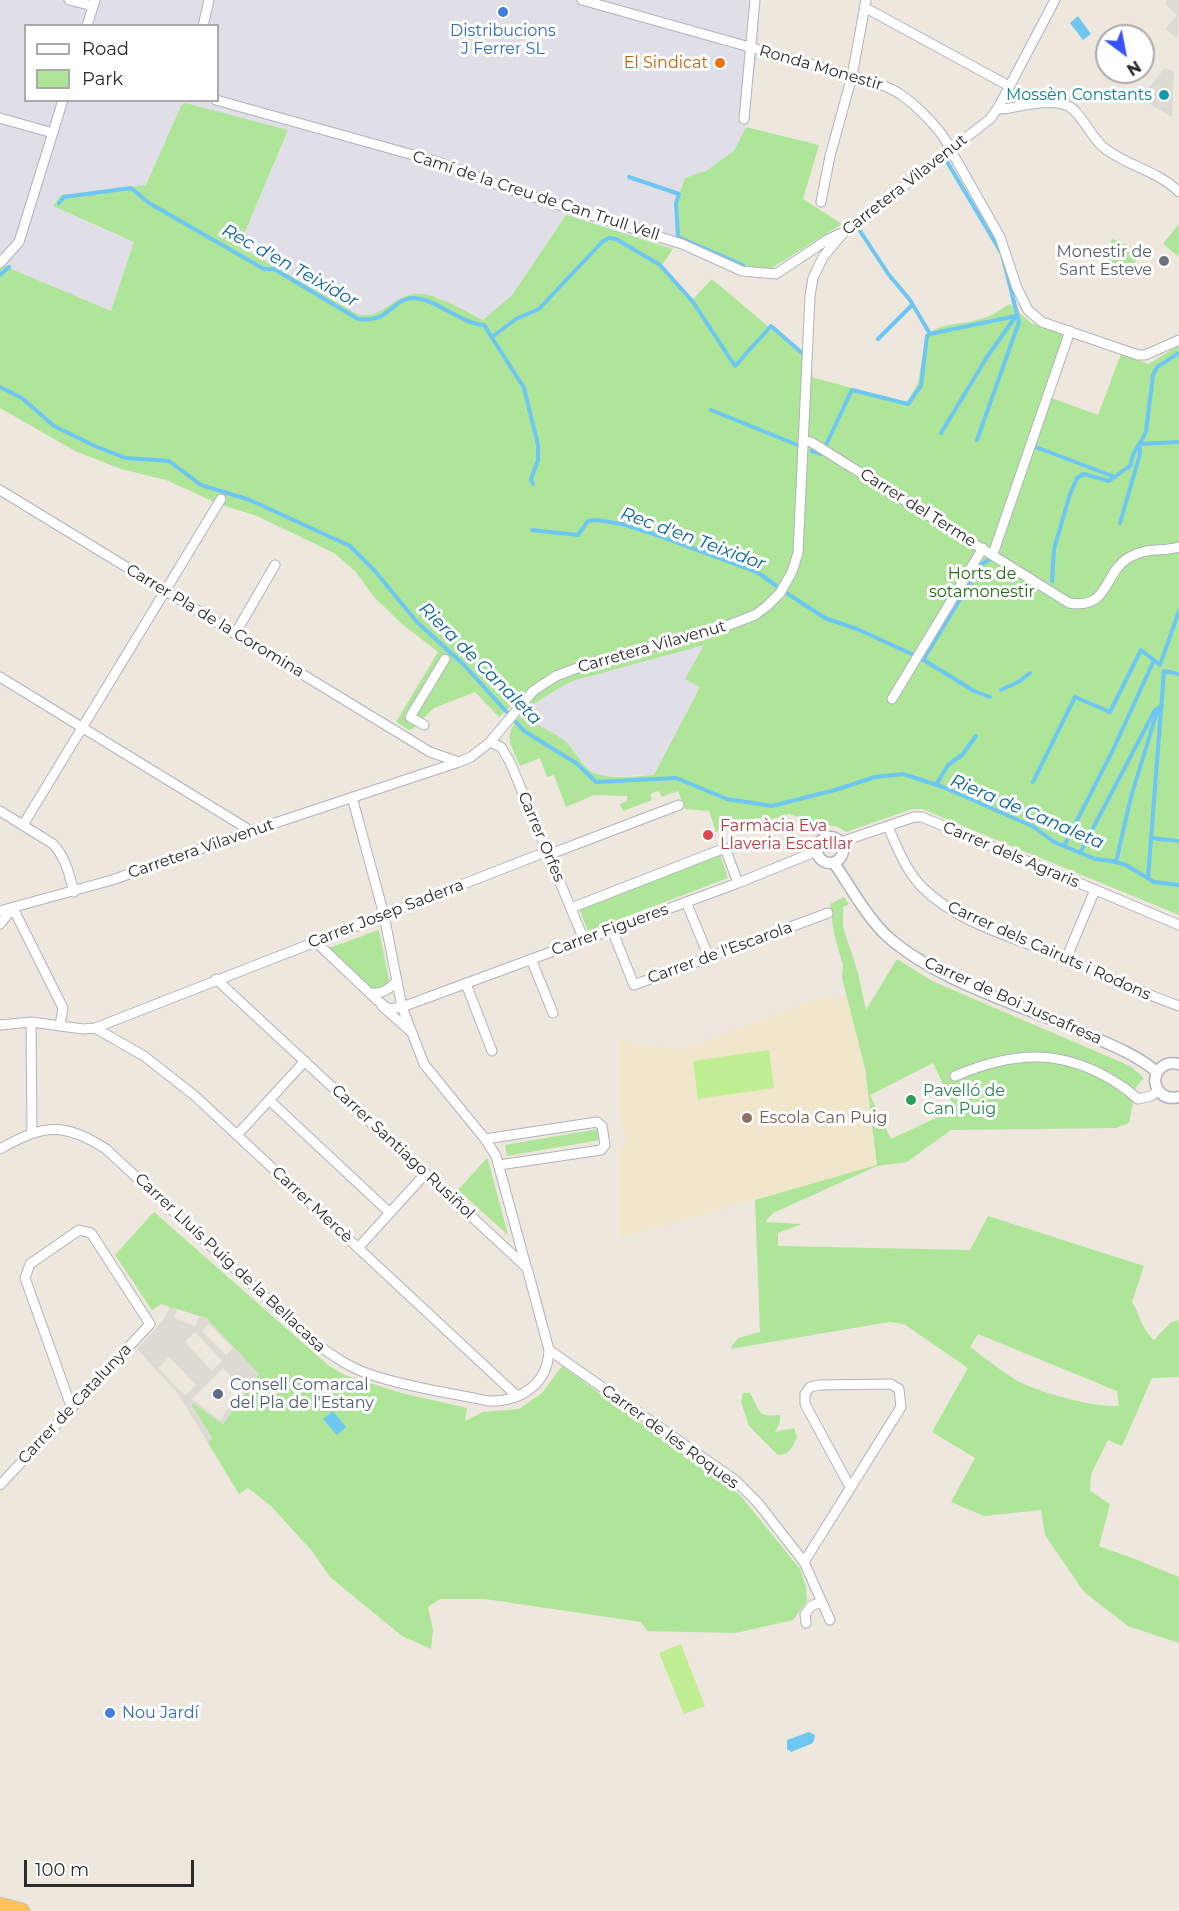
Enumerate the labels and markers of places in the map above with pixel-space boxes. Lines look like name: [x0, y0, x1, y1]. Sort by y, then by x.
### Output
marker: Distribucions J Ferrer SL: [496, 5, 510, 19]
place label: Distribucions J Ferrer SL: [450, 21, 556, 59]
place label: El Sindicat: [624, 53, 708, 73]
marker: El Sindicat: [713, 56, 727, 70]
place label: Mossèn Constants: [1006, 85, 1152, 105]
marker: Mossèn Constants: [1157, 88, 1171, 102]
place label: Monestir de Sant Esteve: [1056, 242, 1152, 280]
marker: Monestir de Sant Esteve: [1157, 254, 1171, 268]
place label: Farmàcia Eva Llaveria Escatllar: [720, 816, 853, 854]
marker: Farmàcia Eva Llaveria Escatllar: [701, 828, 715, 842]
place label: Pavelló de Can Puig: [923, 1081, 1005, 1119]
marker: Pavelló de Can Puig: [904, 1093, 918, 1107]
place label: Escola Can Puig: [759, 1108, 887, 1128]
marker: Escola Can Puig: [740, 1111, 754, 1125]
place label: Consell Comarcal del Pla de l'Estany: [230, 1375, 374, 1413]
marker: Consell Comarcal del Pla de l'Estany: [211, 1387, 225, 1401]
place label: Nou Jardí: [122, 1703, 199, 1723]
marker: Nou Jardí: [103, 1706, 117, 1720]

